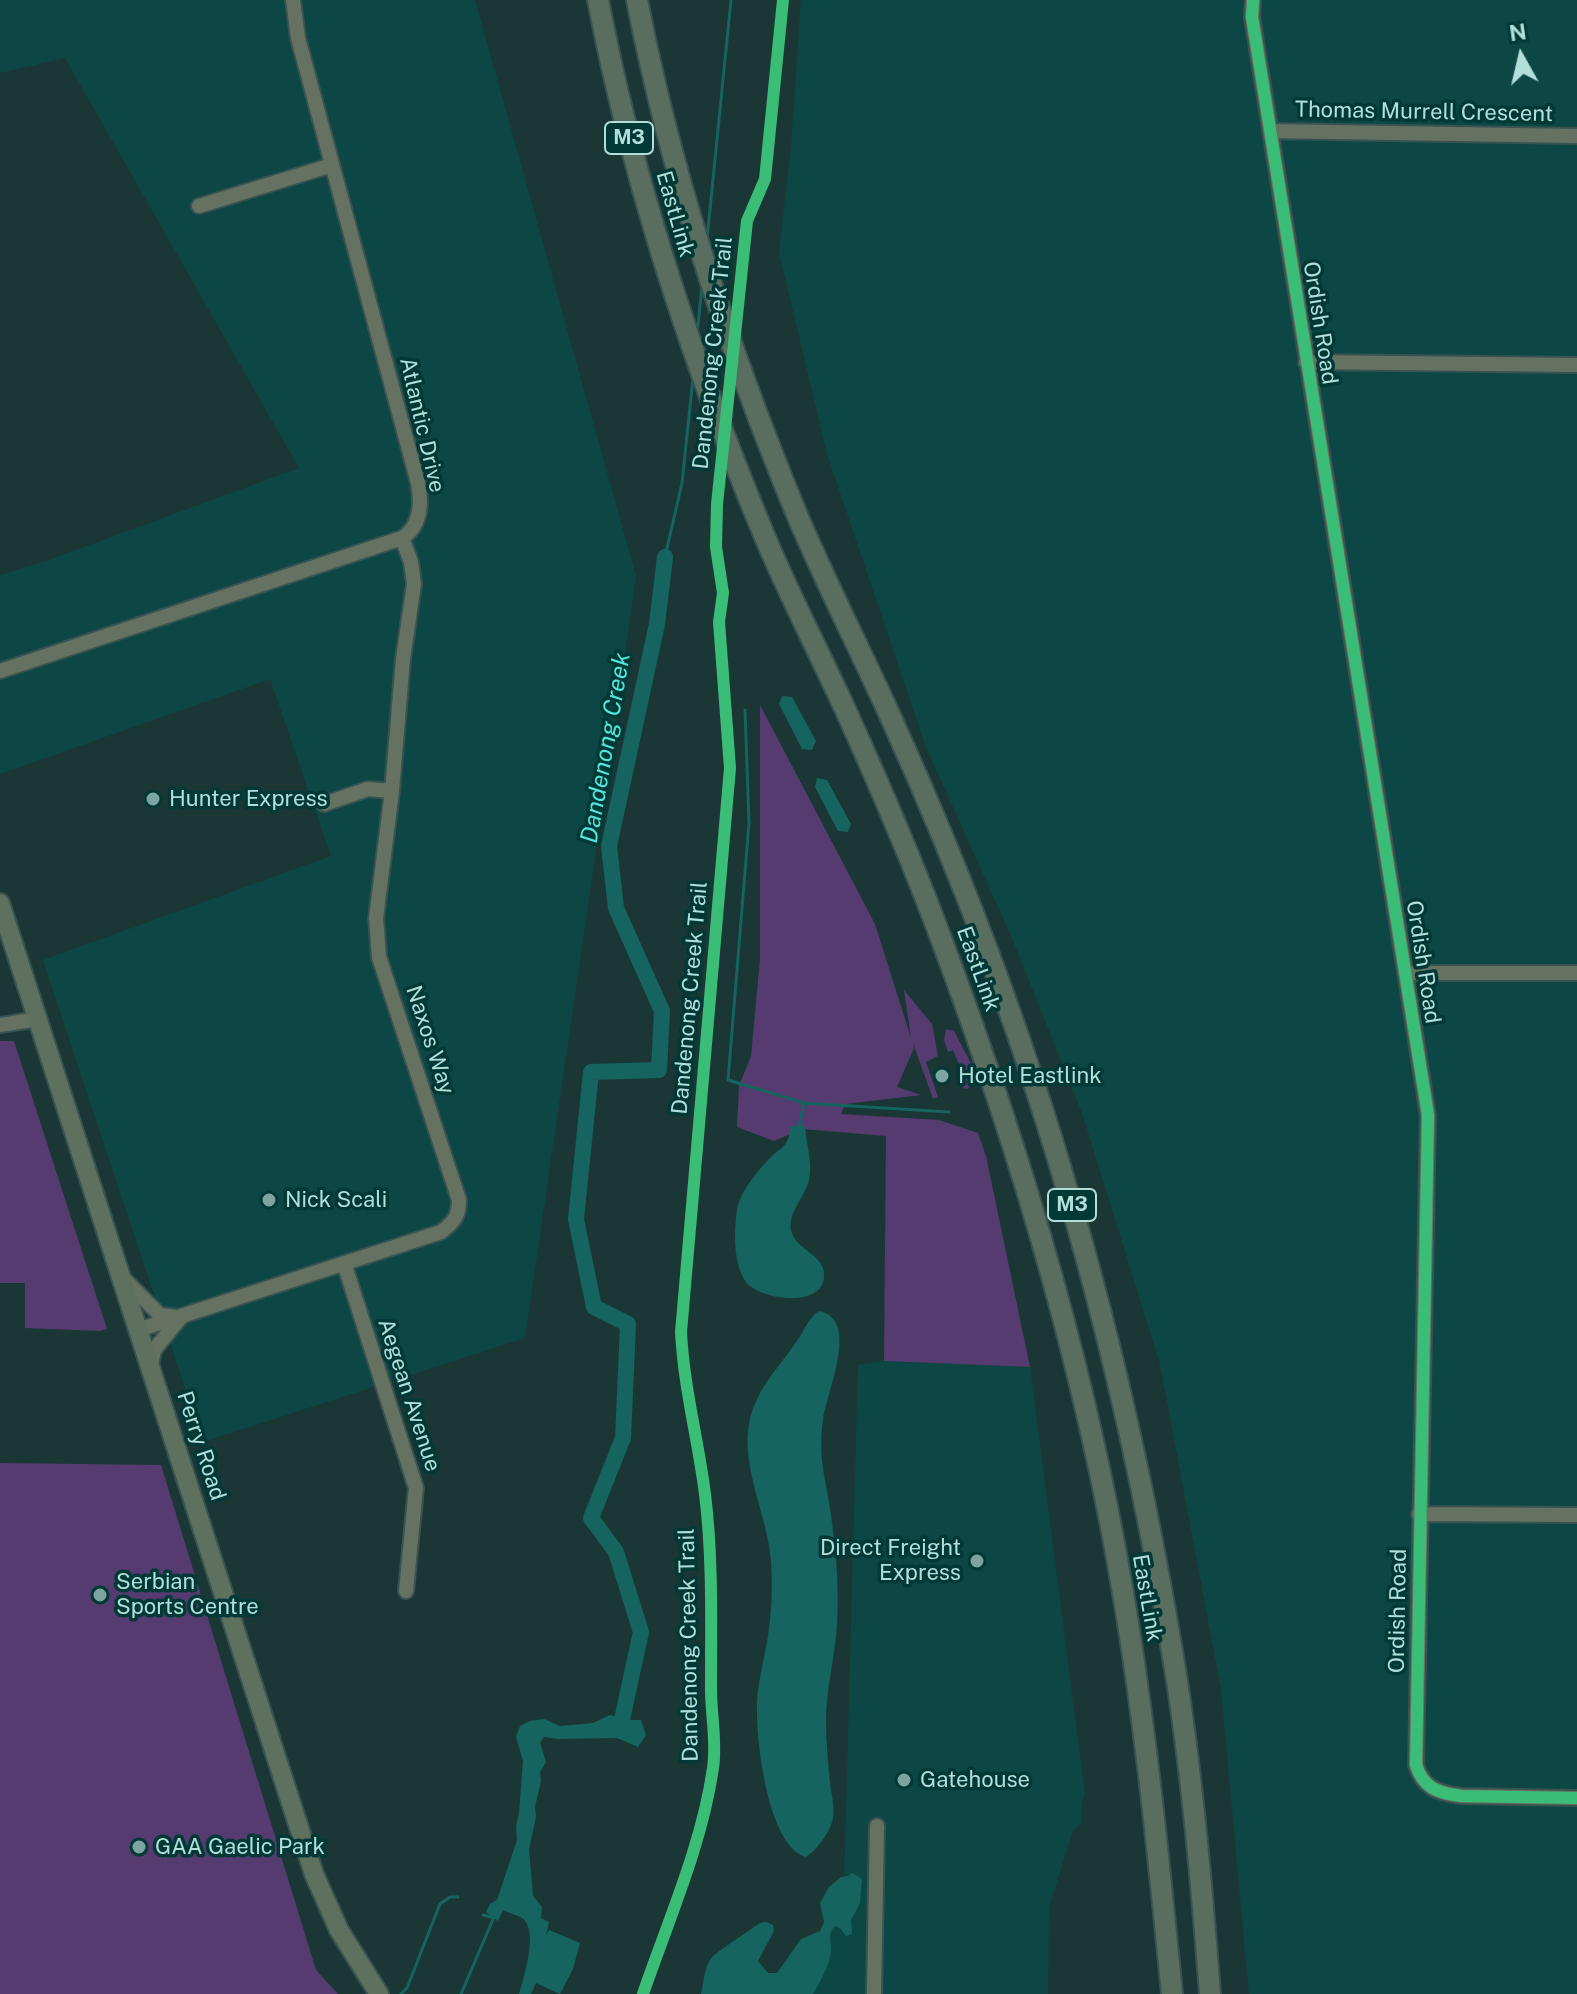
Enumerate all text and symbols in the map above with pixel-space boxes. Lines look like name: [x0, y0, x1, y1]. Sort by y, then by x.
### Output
north arrow: [1481, 16, 1561, 96]
text: N: [1507, 18, 1528, 46]
street label: Thomas Murrell Crescent: [1295, 97, 1553, 127]
road number: M3: [605, 122, 653, 154]
street label: EastLink: [650, 168, 700, 260]
street label: Dandenong Creek Trail: [688, 235, 738, 471]
street label: Ordish Road: [1297, 260, 1343, 386]
street label: Atlantic Drive: [394, 355, 450, 495]
water label: Dandenong Creek: [575, 650, 637, 846]
place label: Hunter Express: [169, 786, 328, 812]
marker: Hunter Express: [144, 790, 162, 808]
street label: Dandenong Creek Trail: [667, 880, 713, 1116]
street label: Ordish Road: [1400, 899, 1446, 1025]
street label: EastLink: [950, 923, 1006, 1015]
street label: Naxos Way: [400, 982, 460, 1098]
place label: Hotel Eastlink: [958, 1063, 1102, 1089]
marker: Hotel Eastlink: [933, 1067, 951, 1085]
place label: Nick Scali: [285, 1187, 387, 1213]
road number: M3: [1048, 1189, 1096, 1221]
marker: Nick Scali: [260, 1191, 278, 1209]
street label: Aegean Avenue: [372, 1315, 446, 1475]
street label: Perry Road: [171, 1388, 231, 1504]
street label: Dandenong Creek Trail: [674, 1528, 704, 1762]
place label: Direct Freight Express: [820, 1535, 961, 1586]
street label: Ordish Road: [1384, 1549, 1412, 1673]
marker: Direct Freight Express: [968, 1552, 986, 1570]
street label: EastLink: [1126, 1552, 1168, 1644]
place label: Serbian Sports Centre: [116, 1569, 259, 1620]
marker: Serbian Sports Centre: [91, 1586, 109, 1604]
place label: Gatehouse: [920, 1767, 1030, 1793]
marker: Gatehouse: [895, 1771, 913, 1789]
place label: GAA Gaelic Park: [155, 1834, 325, 1860]
marker: GAA Gaelic Park: [130, 1838, 148, 1856]

